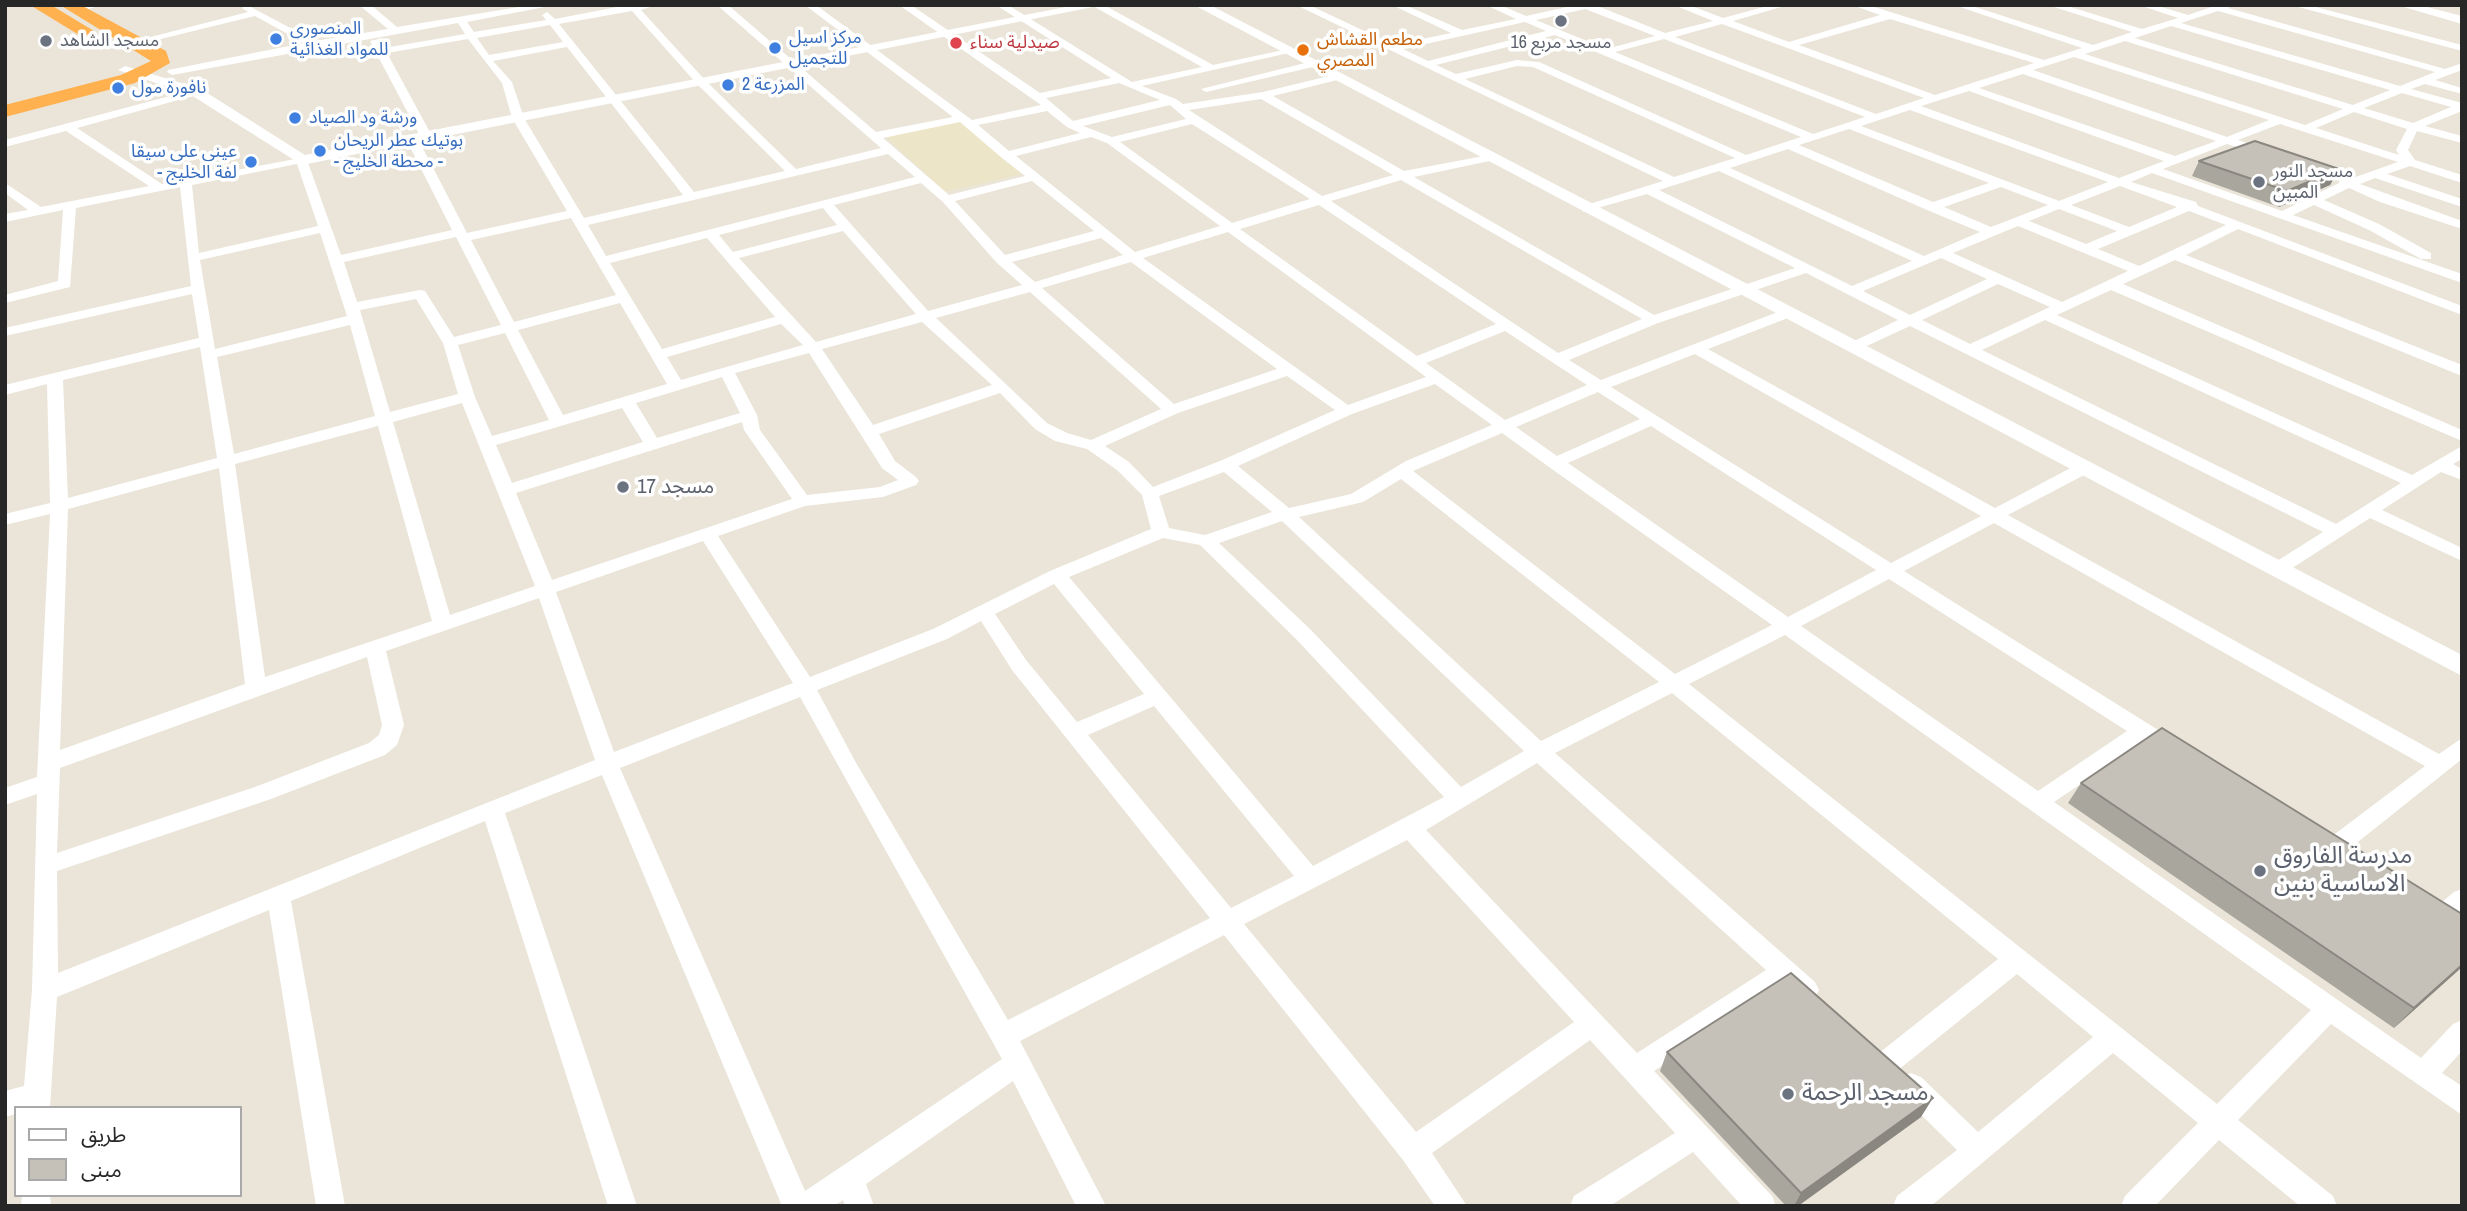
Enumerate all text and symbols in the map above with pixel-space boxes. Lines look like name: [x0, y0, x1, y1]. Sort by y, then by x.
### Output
marker: مسجد مربع 16: [1553, 13, 1569, 29]
place label: المنصوري للمواد الغذائية: [290, 18, 388, 60]
place label: مركز اسيل للتجميل: [789, 27, 862, 70]
place label: مطعم القشاش المصري: [1317, 29, 1423, 72]
place label: مسجد الشاهد: [60, 30, 159, 52]
marker: المنصوري للمواد الغذائية: [268, 31, 284, 47]
place label: صيدلية سناء: [970, 32, 1060, 54]
place label: مسجد مربع 16: [1511, 32, 1611, 54]
marker: مسجد الشاهد: [38, 33, 54, 49]
marker: صيدلية سناء: [948, 35, 964, 51]
marker: مركز اسيل للتجميل: [767, 40, 783, 56]
marker: مطعم القشاش المصري: [1295, 42, 1311, 58]
place label: المزرعة 2: [742, 74, 805, 96]
place label: نافورة مول: [132, 77, 206, 99]
marker: المزرعة 2: [720, 77, 736, 93]
marker: نافورة مول: [110, 80, 126, 96]
place label: ورشة ود الصياد: [309, 107, 417, 129]
marker: ورشة ود الصياد: [287, 110, 303, 126]
place label: بوتيك عطر الريحان - محطة الخليج -: [334, 130, 463, 172]
place label: عيني على سيقا - لفة الخليج: [131, 141, 237, 184]
marker: بوتيك عطر الريحان - محطة الخليج -: [312, 143, 328, 159]
marker: عيني على سيقا - لفة الخليج: [243, 154, 259, 170]
place label: مسجد النور المبين: [2273, 161, 2353, 204]
marker: مسجد النور المبين: [2251, 174, 2267, 190]
place label: مسجد 17: [637, 474, 714, 500]
marker: مسجد 17: [615, 479, 631, 495]
place label: مدرسة الفاروق الاساسية بنين: [2274, 843, 2412, 899]
marker: مدرسة الفاروق الاساسية بنين: [2252, 863, 2268, 879]
place label: مسجد الرحمة: [1802, 1080, 1929, 1108]
marker: مسجد الرحمة: [1780, 1086, 1796, 1102]
legend: [14, 1106, 242, 1197]
text: طريق: [81, 1120, 126, 1149]
text: مبنى: [81, 1155, 122, 1184]

